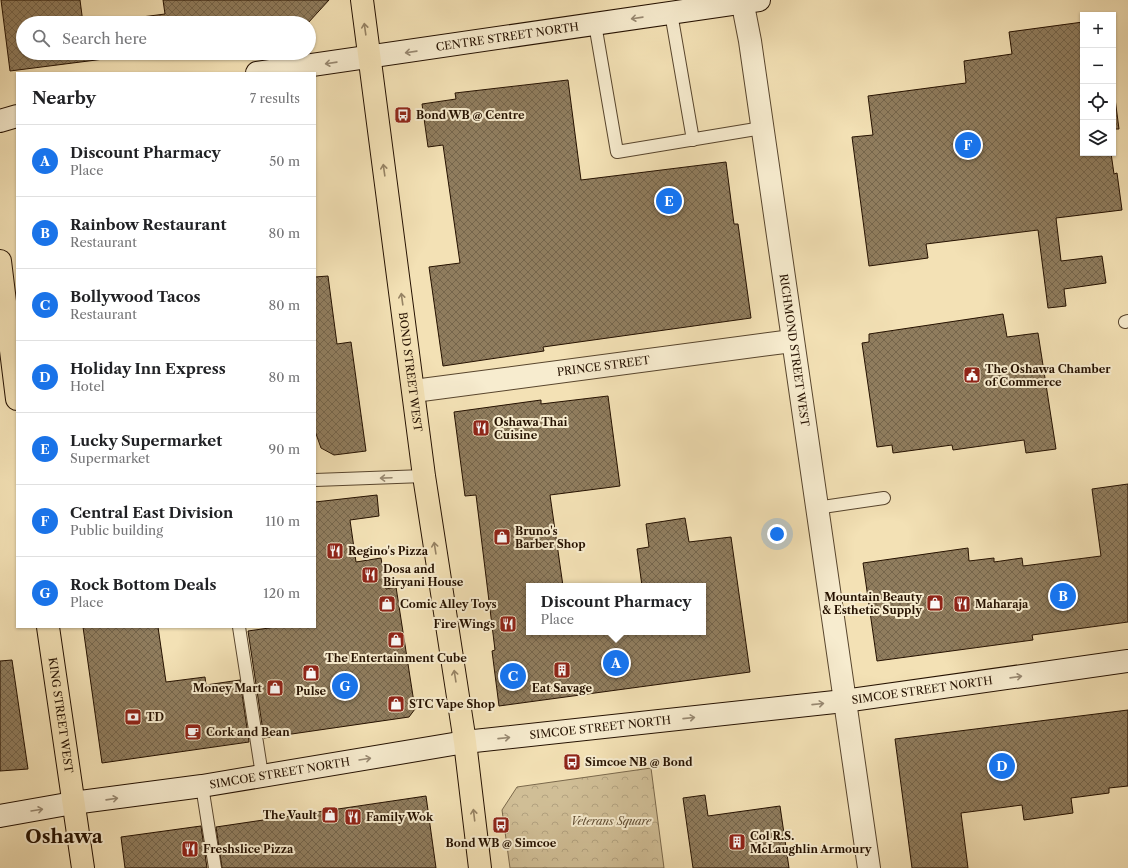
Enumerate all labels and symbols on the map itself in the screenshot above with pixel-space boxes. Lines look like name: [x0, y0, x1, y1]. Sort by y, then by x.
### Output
one-way arrow: [631, 14, 644, 22]
street label: CENTRE STREET NORTH: [435, 19, 580, 54]
one-way arrow: [361, 23, 369, 36]
one-way arrow: [405, 48, 418, 56]
one-way arrow: [325, 59, 338, 67]
bus stop icon: Bond WB @ Centre: [393, 105, 413, 125]
place label: Bond WB @ Centre: [416, 108, 525, 122]
pin: F: [955, 130, 981, 160]
one-way arrow: [381, 164, 388, 177]
pin: E: [656, 186, 682, 216]
street label: RICHMOND STREET WEST: [777, 273, 812, 428]
one-way arrow: [398, 293, 406, 306]
street label: BOND STREET WEST: [396, 311, 425, 433]
street label: PRINCE STREET: [556, 353, 651, 379]
place label: The Oshawa Chamber of Commerce: [985, 362, 1111, 389]
public building icon: The Oshawa Chamber of Commerce: [962, 365, 982, 385]
place label: Oshawa Thai Cuisine: [494, 415, 568, 442]
restaurant icon: Oshawa Thai Cuisine: [471, 418, 491, 438]
one-way arrow: [380, 474, 393, 482]
place label: Bruno's Barber Shop: [515, 524, 586, 551]
your location: [767, 524, 787, 544]
shop icon: Bruno's Barber Shop: [492, 527, 512, 547]
restaurant icon: Regino's Pizza: [325, 541, 345, 561]
one-way arrow: [431, 542, 439, 555]
place label: Regino's Pizza: [348, 544, 429, 558]
place label: Dosa and Biryani House: [383, 562, 464, 589]
restaurant icon: Dosa and Biryani House: [360, 565, 380, 585]
pin: B: [1050, 581, 1076, 611]
place label: Mountain Beauty & Esthetic Supply: [822, 590, 922, 617]
shop icon: Mountain Beauty & Esthetic Supply: [925, 593, 945, 613]
shop icon: Comic Alley Toys: [377, 594, 397, 614]
restaurant icon: Maharaja: [952, 594, 972, 614]
place label: Comic Alley Toys: [400, 597, 497, 611]
place label: Maharaja: [975, 597, 1029, 611]
restaurant icon: Fire Wings: [498, 614, 518, 634]
place label: Fire Wings: [433, 617, 495, 631]
shop icon: The Entertainment Cube: [386, 630, 406, 650]
pin: A: [603, 648, 629, 678]
place label: The Entertainment Cube: [325, 651, 467, 665]
street label: KING STREET WEST: [45, 656, 76, 775]
building icon: Eat Savage: [552, 660, 572, 680]
pin: C: [500, 661, 526, 691]
shop icon: Pulse: [301, 663, 321, 683]
one-way arrow: [451, 670, 459, 683]
pin: G: [332, 671, 358, 701]
street label: SIMCOE STREET NORTH: [851, 673, 994, 707]
one-way arrow: [1009, 673, 1022, 681]
shop icon: Money Mart: [265, 678, 285, 698]
place label: Money Mart: [193, 681, 263, 695]
place label: Eat Savage: [532, 681, 593, 695]
place label: Pulse: [296, 684, 327, 698]
shop icon: STC Vape Shop: [386, 694, 406, 714]
place label: STC Vape Shop: [409, 697, 495, 711]
one-way arrow: [811, 700, 824, 708]
bank icon: TD: [123, 707, 143, 727]
place label: TD: [146, 710, 164, 724]
street label: SIMCOE STREET NORTH: [529, 713, 672, 742]
one-way arrow: [682, 714, 695, 722]
cafe icon: Cork and Bean: [183, 722, 203, 742]
place label: Cork and Bean: [206, 725, 290, 739]
one-way arrow: [497, 735, 510, 742]
pin: D: [989, 751, 1015, 781]
bus stop icon: Simcoe NB @ Bond: [562, 752, 582, 772]
street label: SIMCOE STREET NORTH: [208, 754, 351, 792]
one-way arrow: [358, 755, 371, 763]
place label: Simcoe NB @ Bond: [585, 755, 693, 769]
one-way arrow: [105, 795, 118, 803]
shop icon: The Vault: [320, 805, 340, 825]
one-way arrow: [30, 806, 43, 814]
restaurant icon: Family Wok: [343, 807, 363, 827]
place label: The Vault: [263, 808, 318, 822]
one-way arrow: [470, 809, 478, 822]
place label: Family Wok: [366, 810, 434, 824]
park label: Veterans Square: [571, 814, 652, 828]
bus stop icon: Bond WB @ Simcoe: [491, 815, 511, 835]
district label: Oshawa: [25, 825, 104, 848]
place label: Col R.S. McLaughlin Armoury: [750, 829, 872, 856]
building icon: Col R.S. McLaughlin Armoury: [727, 832, 747, 852]
place label: Bond WB @ Simcoe: [446, 836, 557, 850]
restaurant icon: Freshslice Pizza: [180, 839, 200, 859]
place label: Freshslice Pizza: [203, 842, 294, 856]

